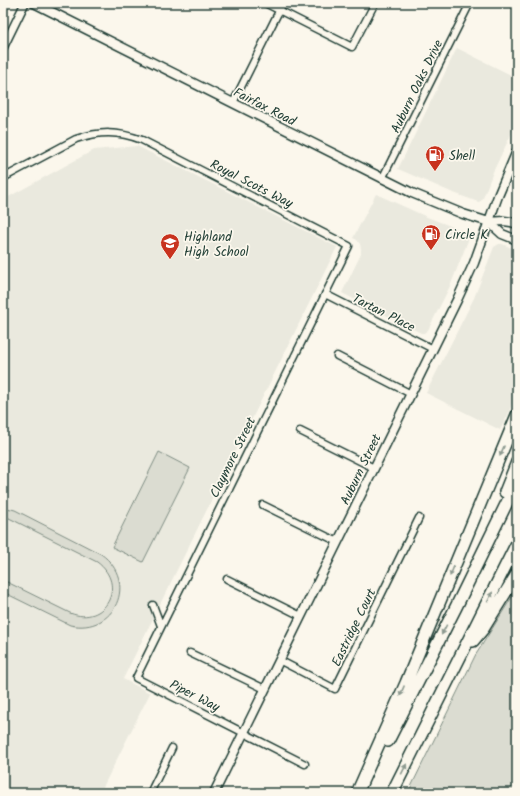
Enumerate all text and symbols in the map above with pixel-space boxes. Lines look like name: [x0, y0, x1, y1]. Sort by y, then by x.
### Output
street label: Auburn Oaks Drive: [386, 36, 449, 137]
street label: Fairfax Road: [229, 83, 300, 132]
fuel station icon: Shell: [424, 144, 446, 172]
place label: Shell: [449, 146, 475, 167]
street label: Royal Scots Way: [206, 154, 297, 215]
fuel station icon: Circle K: [420, 223, 442, 251]
place label: Circle K: [445, 225, 488, 246]
place label: Highland High School: [184, 227, 249, 263]
school or university icon: Highland High School: [159, 232, 181, 260]
street label: Tartan Place: [348, 288, 419, 338]
street label: Claymore Street: [205, 413, 262, 502]
street label: Auburn Street: [335, 430, 388, 509]
one-way arrow: [499, 445, 505, 456]
one-way arrow: [449, 565, 455, 576]
street label: Eastridge Court: [326, 584, 383, 670]
one-way arrow: [487, 592, 493, 603]
one-way arrow: [441, 625, 448, 636]
street label: Piper Way: [165, 675, 224, 718]
one-way arrow: [399, 685, 406, 697]
one-way arrow: [401, 763, 408, 775]

